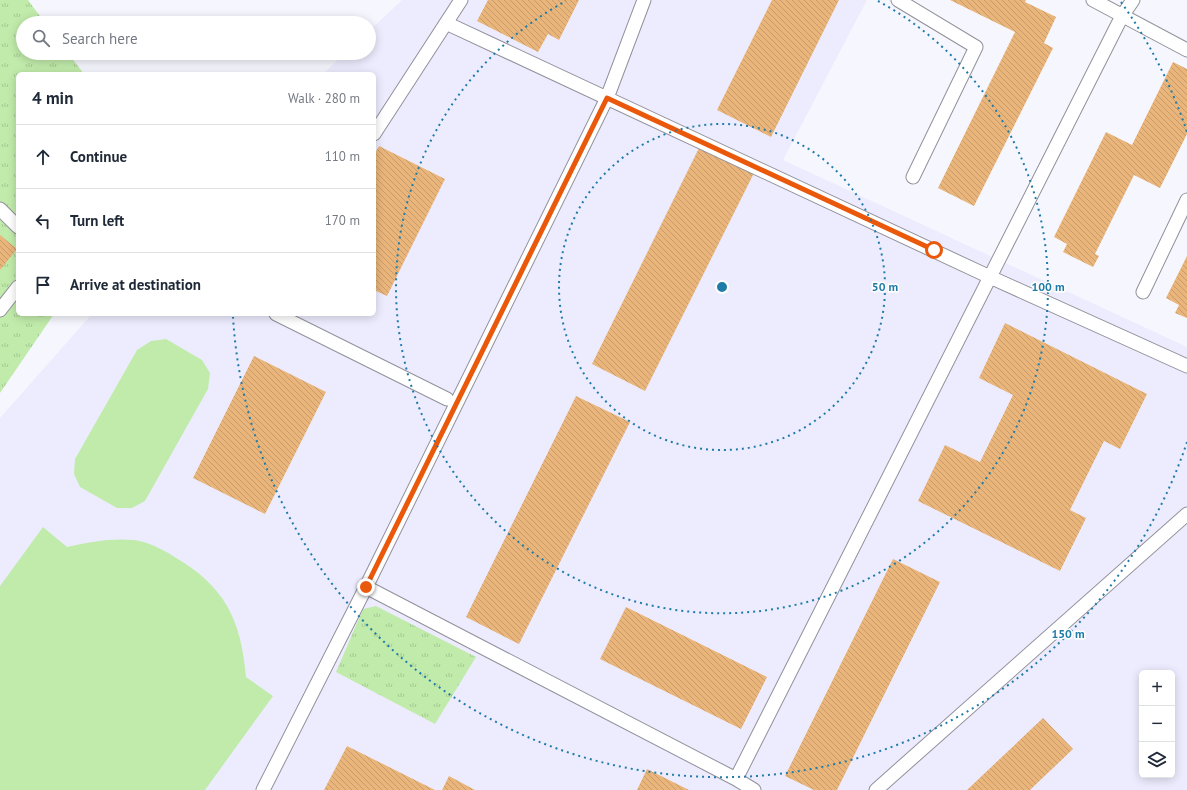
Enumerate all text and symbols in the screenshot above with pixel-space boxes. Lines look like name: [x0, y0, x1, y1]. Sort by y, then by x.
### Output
search box: [16, 16, 376, 60]
icon: search: [30, 27, 52, 49]
text: Search here: [62, 29, 138, 48]
text: 4 min: [32, 87, 73, 109]
text: Walk · 280 m: [288, 90, 360, 107]
icon: ahead: [32, 146, 54, 168]
text: Continue: [70, 147, 127, 166]
text: 110 m: [325, 148, 360, 165]
icon: left: [32, 210, 54, 232]
text: Turn left: [70, 211, 124, 230]
text: 170 m: [325, 212, 360, 229]
route start: [925, 241, 943, 259]
icon: arrive: [32, 274, 54, 296]
text: Arrive at destination: [70, 275, 201, 294]
text: 50 m: [872, 279, 898, 294]
text: 100 m: [1031, 279, 1065, 294]
centre of rings: [715, 280, 729, 294]
route end: [357, 578, 375, 596]
text: 150 m: [1051, 626, 1085, 641]
map controls: [1139, 670, 1175, 778]
button: +: [1139, 670, 1175, 706]
button: −: [1139, 706, 1175, 742]
button: layers: [1139, 742, 1175, 778]

